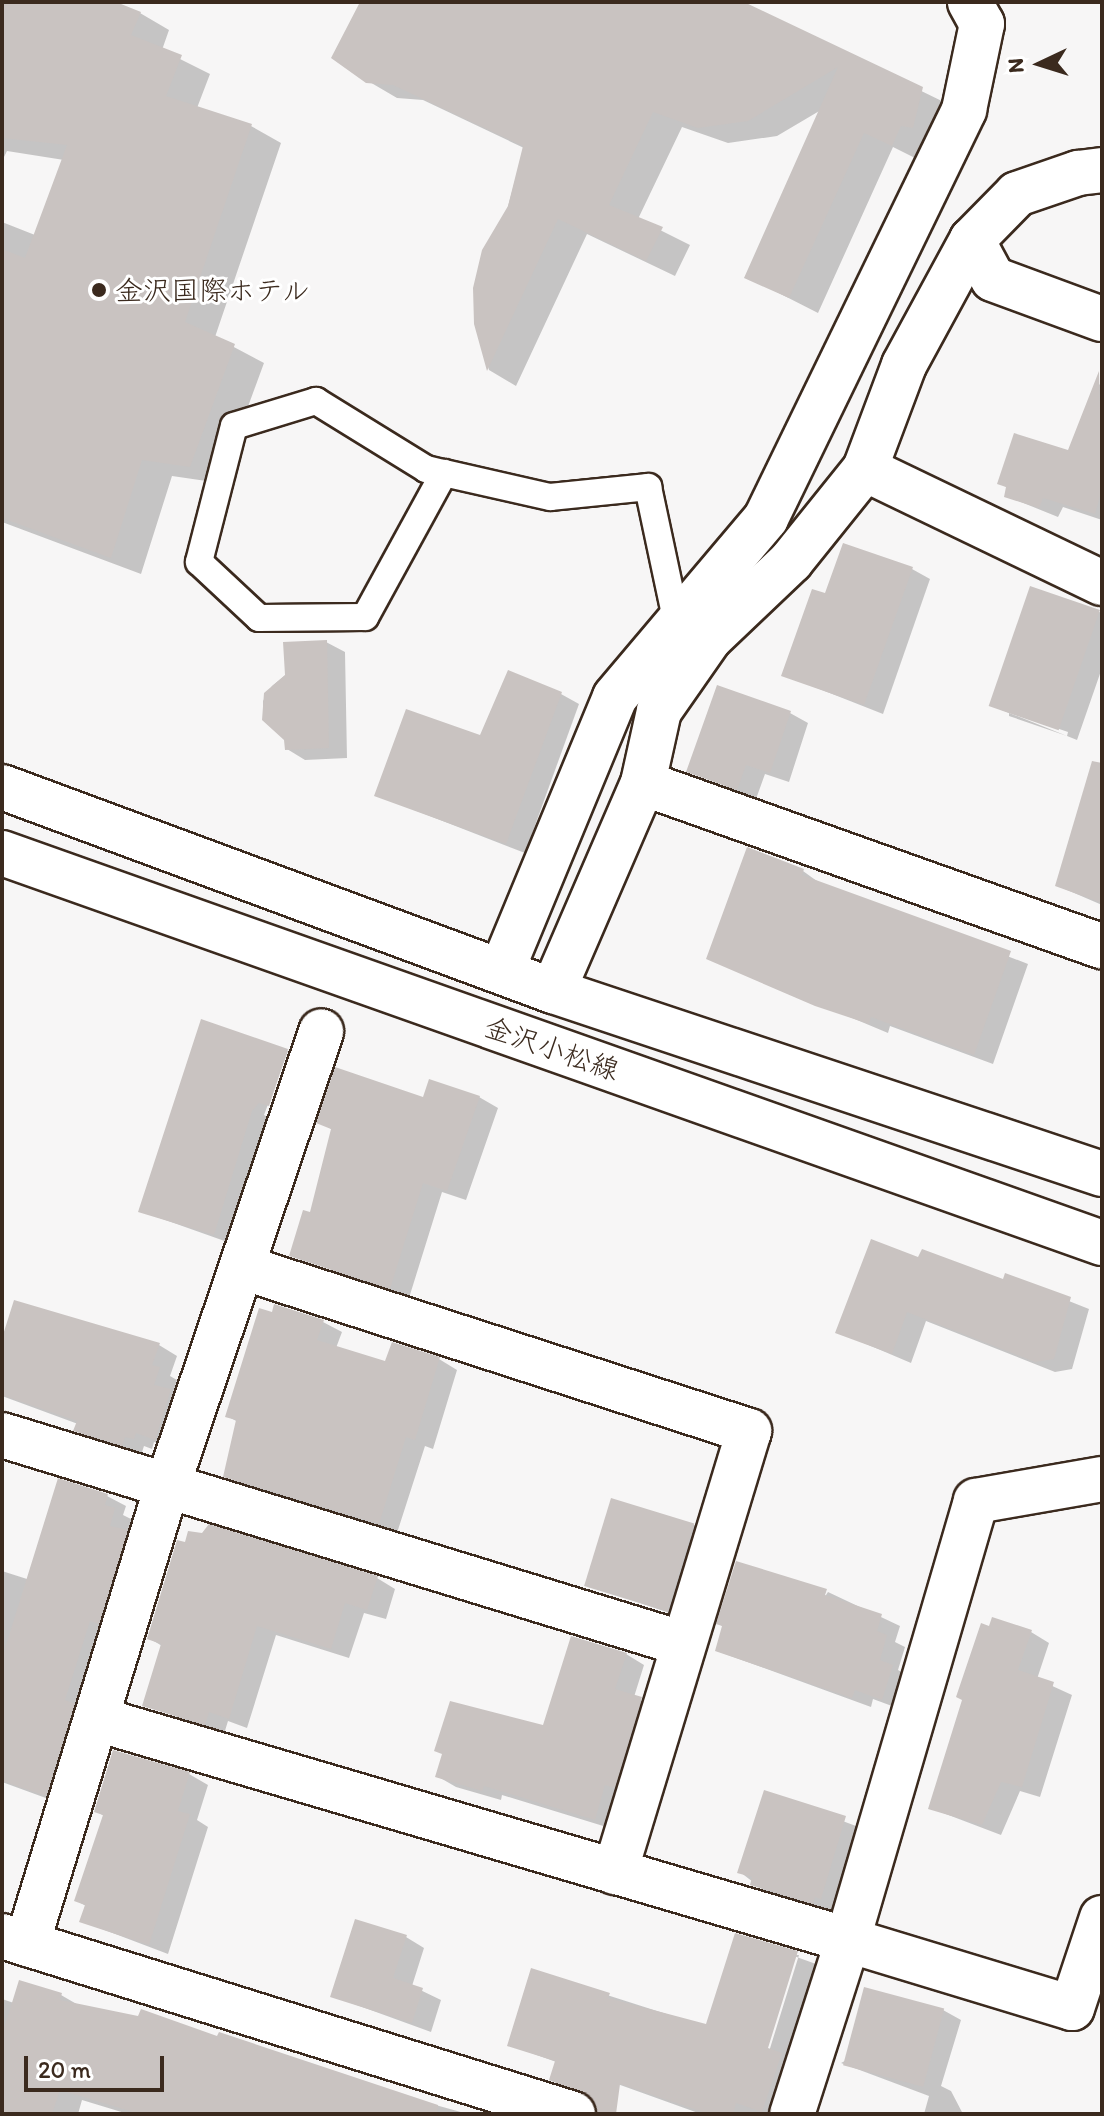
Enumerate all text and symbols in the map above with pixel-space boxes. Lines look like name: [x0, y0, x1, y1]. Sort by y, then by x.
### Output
north arrow: [1000, 24, 1080, 104]
text: N: [1002, 57, 1030, 74]
place label: 金沢国際ホテル: [115, 273, 311, 307]
marker: 金沢国際ホテル: [90, 281, 108, 299]
street label: 金沢小松線: [480, 1009, 624, 1087]
scale bar: [28, 2040, 168, 2090]
text: 20 m: [38, 2055, 91, 2084]

